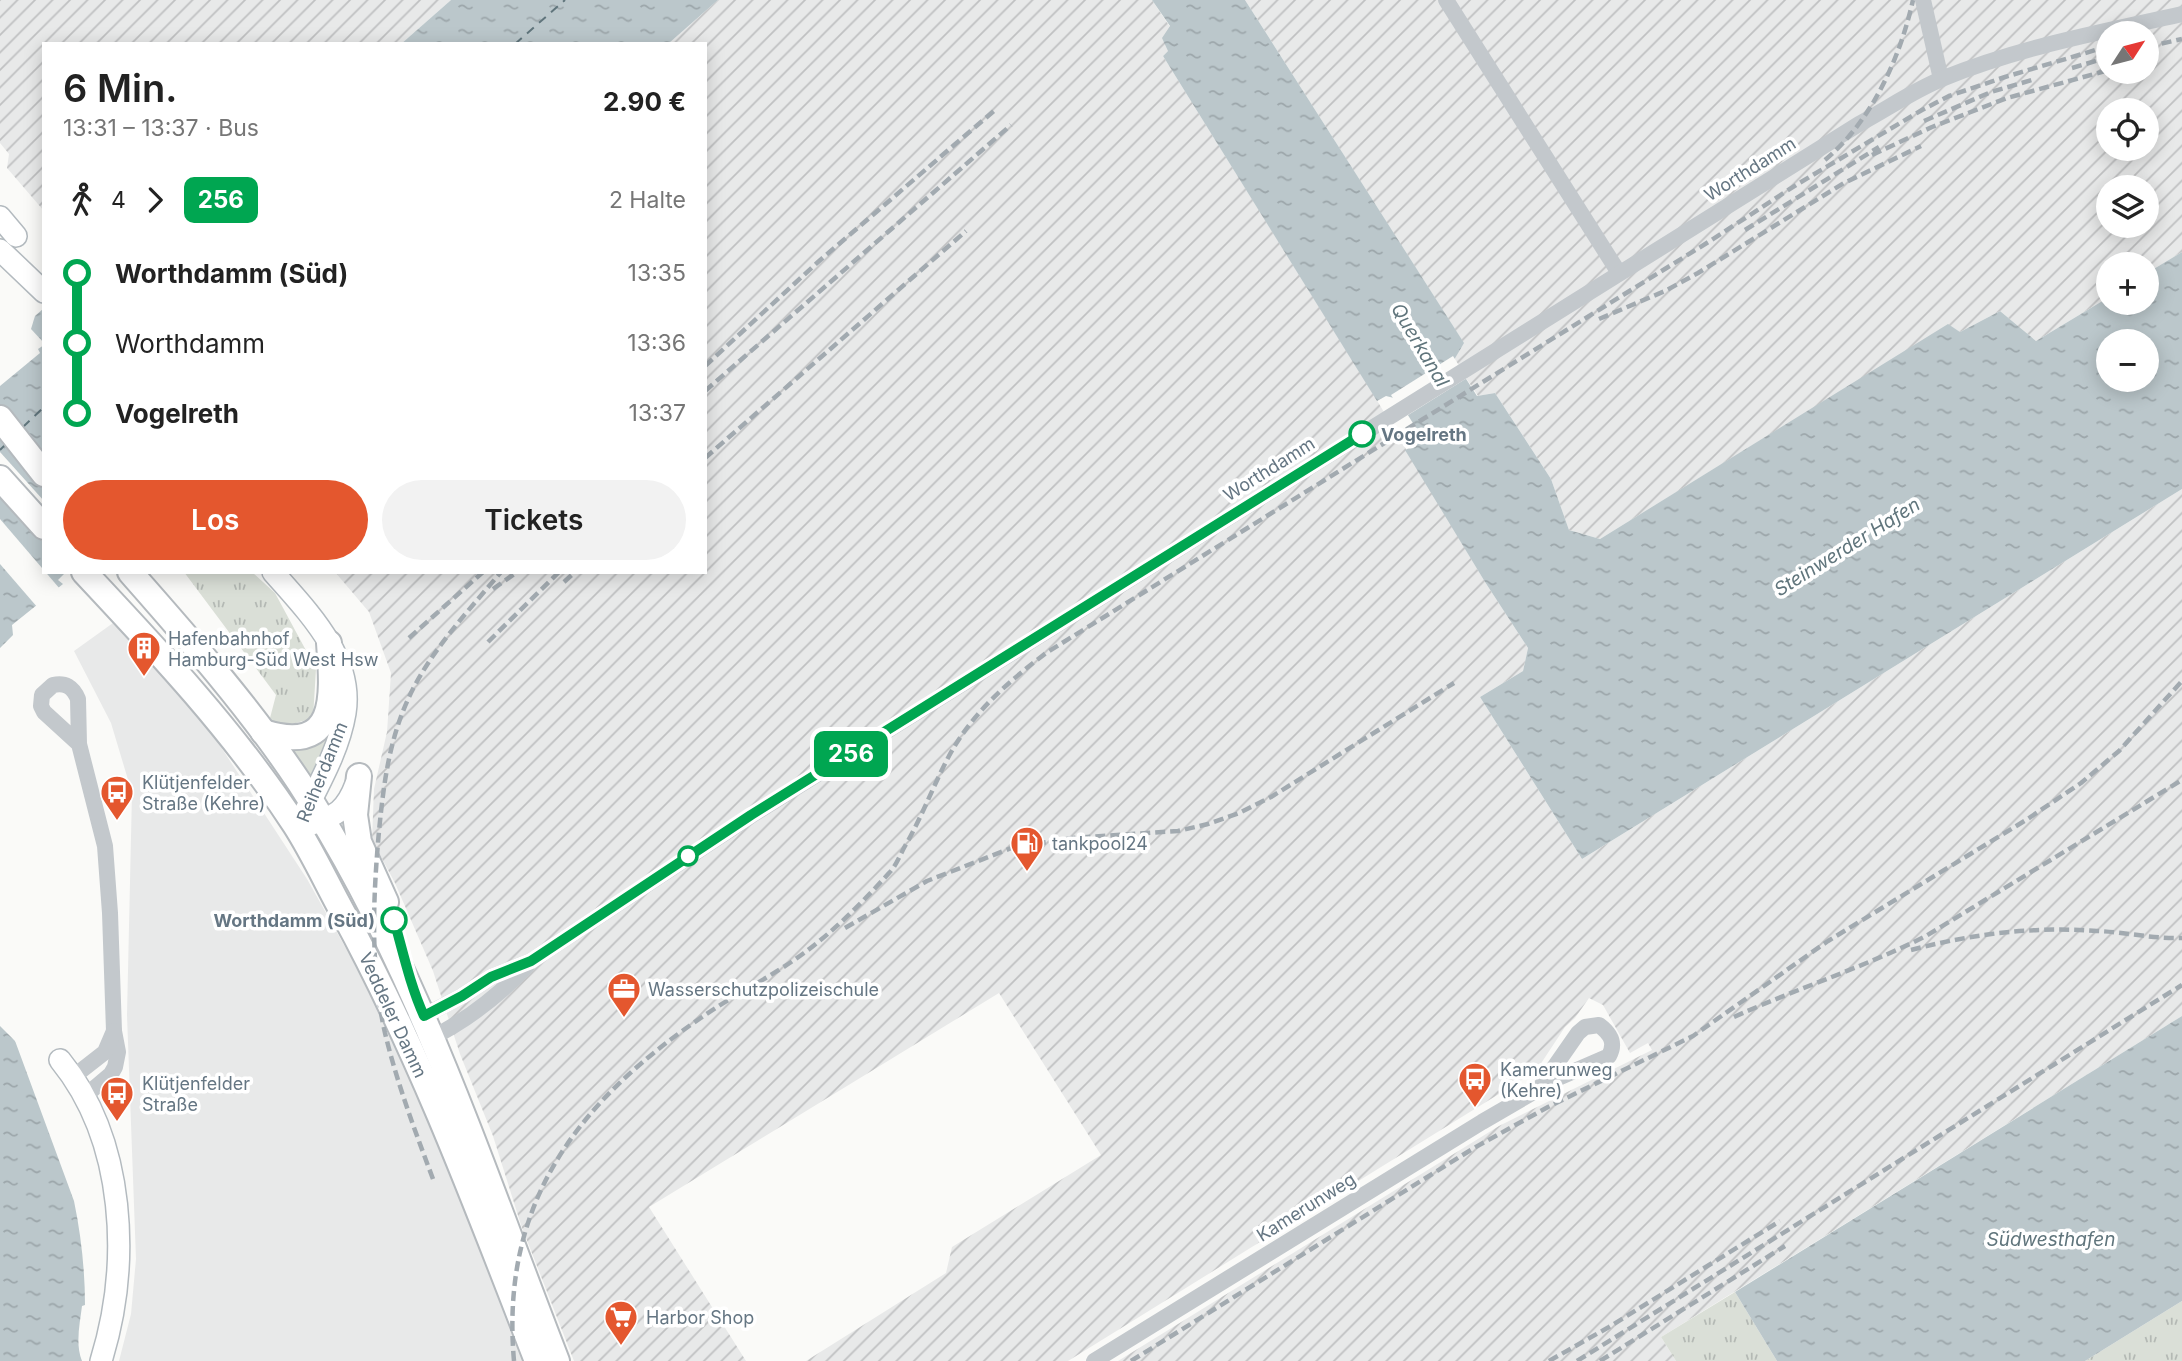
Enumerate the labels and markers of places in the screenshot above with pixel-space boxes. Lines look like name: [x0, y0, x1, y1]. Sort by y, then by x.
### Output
marker: Vogelreth: [1349, 421, 1375, 447]
place label: Vogelreth: [1381, 424, 1467, 445]
place label: Hafenbahnhof Hamburg-Süd West Hsw: [168, 628, 379, 670]
building icon: Hafenbahnhof Hamburg-Süd West Hsw: [125, 629, 163, 678]
place label: Klütjenfelder Straße (Kehre): [142, 772, 265, 814]
bus stop icon: Klütjenfelder Straße (Kehre): [98, 773, 136, 822]
fuel station icon: tankpool24: [1008, 824, 1046, 873]
place label: tankpool24: [1052, 833, 1148, 854]
unlabelled marker: [678, 846, 698, 866]
marker: Worthdamm (Süd): [381, 907, 407, 933]
place label: Worthdamm (Süd): [214, 910, 375, 931]
office icon: Wasserschutzpolizeischule: [605, 970, 643, 1019]
place label: Wasserschutzpolizeischule: [648, 979, 879, 1000]
place label: Kamerunweg (Kehre): [1500, 1059, 1612, 1101]
bus stop icon: Kamerunweg (Kehre): [1456, 1060, 1494, 1109]
place label: Klütjenfelder Straße: [142, 1073, 250, 1115]
bus stop icon: Klütjenfelder Straße: [98, 1074, 136, 1123]
supermarket icon: Harbor Shop: [602, 1298, 640, 1347]
place label: Harbor Shop: [646, 1307, 754, 1328]

